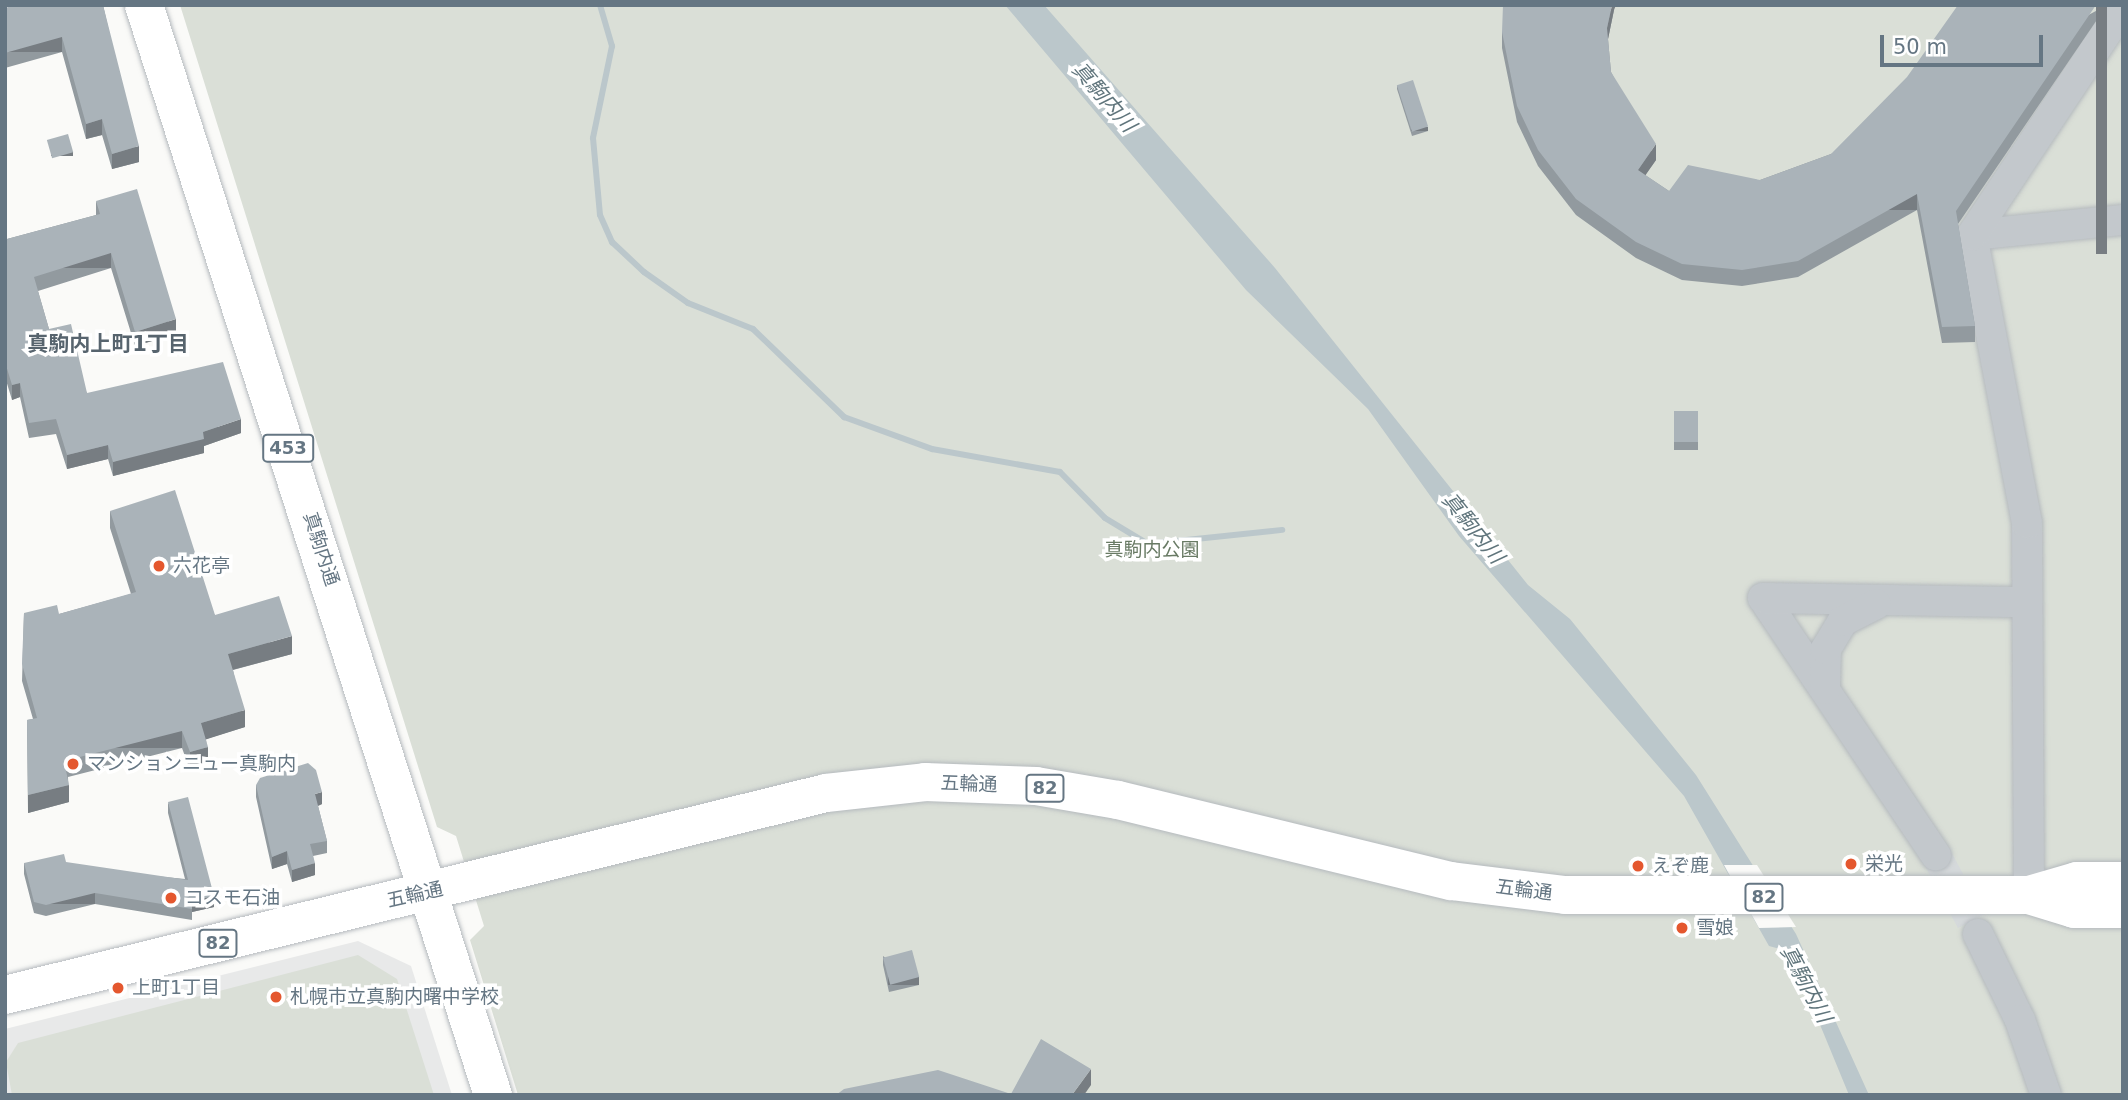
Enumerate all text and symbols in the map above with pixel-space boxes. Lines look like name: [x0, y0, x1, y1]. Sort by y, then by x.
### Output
scale bar: [1883, 21, 2046, 65]
text: 50 m: [1893, 35, 1947, 59]
water label: 真駒内川: [1067, 57, 1141, 137]
district label: 真駒内上町1丁目: [27, 331, 189, 357]
road number: 453: [262, 434, 314, 462]
water label: 真駒内川: [1437, 487, 1509, 569]
street label: 真駒内通: [298, 509, 344, 589]
park label: 真駒内公園: [1105, 539, 1199, 561]
place label: 六花亭: [173, 555, 230, 577]
marker: 六花亭: [151, 558, 167, 574]
place label: マンションニュー真駒内: [87, 753, 296, 775]
marker: マンションニュー真駒内: [65, 756, 81, 772]
street label: 五輪通: [940, 772, 998, 796]
road number: 82: [1024, 774, 1066, 802]
place label: 栄光: [1865, 853, 1903, 875]
place label: えぞ鹿: [1652, 855, 1709, 877]
marker: 栄光: [1843, 856, 1859, 872]
marker: えぞ鹿: [1630, 858, 1646, 874]
street label: 五輪通: [1494, 875, 1554, 905]
street label: 五輪通: [385, 877, 445, 913]
road number: 82: [1743, 882, 1785, 912]
place label: コスモ石油: [185, 887, 280, 909]
marker: コスモ石油: [163, 890, 179, 906]
place label: 雪娘: [1696, 917, 1734, 939]
marker: 雪娘: [1674, 920, 1690, 936]
road number: 82: [197, 928, 239, 958]
water label: 真駒内川: [1775, 941, 1837, 1027]
place label: 上町1丁目: [132, 977, 220, 999]
marker: 上町1丁目: [110, 980, 126, 996]
place label: 札幌市立真駒内曙中学校: [290, 986, 499, 1008]
marker: 札幌市立真駒内曙中学校: [268, 989, 284, 1005]

